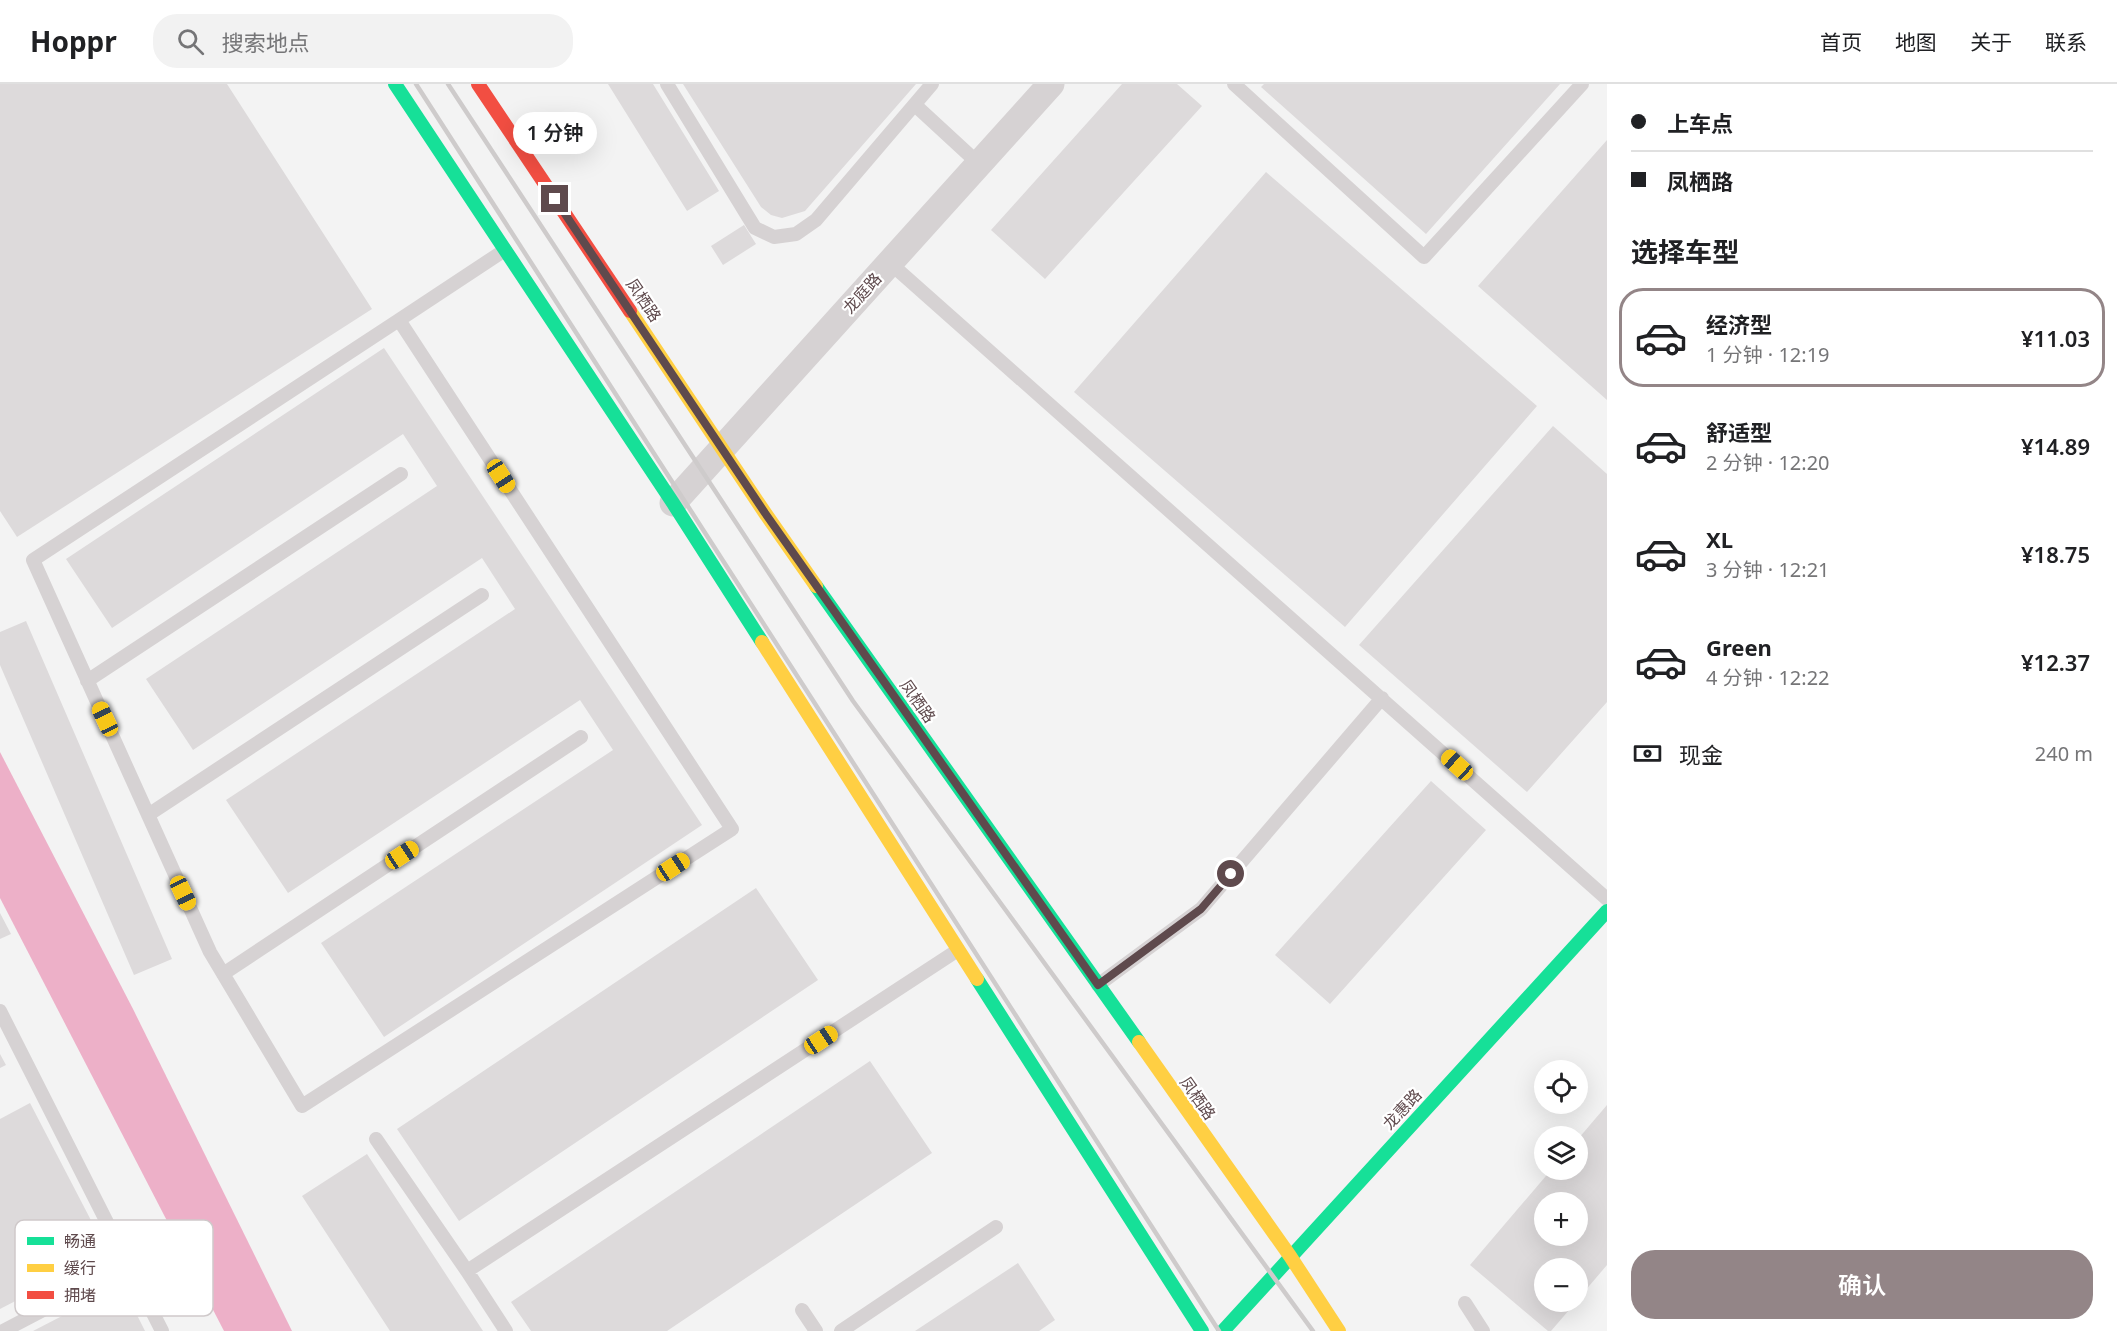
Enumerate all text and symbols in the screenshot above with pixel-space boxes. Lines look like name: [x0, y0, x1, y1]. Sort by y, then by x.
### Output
search box: [153, 14, 573, 68]
text: Hoppr: [30, 22, 117, 60]
icon: search: [174, 25, 207, 58]
text: 搜索地点: [222, 27, 310, 57]
text: 首页: [1820, 28, 1862, 56]
text: 地图: [1895, 28, 1937, 56]
text: 关于: [1970, 28, 2012, 56]
text: 联系: [2045, 28, 2087, 56]
text: 上车点: [1667, 108, 1733, 138]
callout: 1 分钟: [513, 112, 597, 154]
text: 1 分钟: [527, 119, 583, 146]
text: 凤栖路: [1667, 166, 1733, 196]
route end: [541, 185, 568, 212]
text: 选择车型: [1631, 233, 1739, 270]
street label: 龙庭路: [838, 268, 886, 318]
street label: 凤栖路: [621, 274, 667, 326]
text: 经济型: [1706, 309, 1772, 339]
icon: car: [1634, 311, 1688, 365]
text: ¥11.03: [2021, 323, 2090, 353]
text: 1 分钟 · 12:19: [1706, 341, 1830, 368]
text: 舒适型: [1706, 417, 1772, 447]
icon: car: [1634, 419, 1688, 473]
text: ¥14.89: [2021, 431, 2090, 461]
text: 2 分钟 · 12:20: [1706, 449, 1830, 476]
car: [484, 456, 518, 496]
text: XL: [1706, 524, 1733, 554]
icon: car: [1634, 527, 1688, 581]
text: ¥18.75: [2021, 539, 2090, 569]
text: 3 分钟 · 12:21: [1706, 556, 1830, 583]
text: Green: [1706, 632, 1772, 662]
icon: car: [1634, 635, 1688, 689]
text: ¥12.37: [2021, 647, 2090, 677]
text: 4 分钟 · 12:22: [1706, 664, 1830, 691]
street label: 凤栖路: [895, 675, 941, 727]
car: [89, 699, 121, 739]
icon: cash: [1631, 737, 1664, 770]
text: 现金: [1679, 739, 1723, 769]
text: 240 m: [2035, 740, 2093, 767]
car: [1438, 746, 1476, 784]
car: [382, 838, 422, 872]
car: [653, 850, 693, 884]
route start: [1217, 860, 1244, 887]
car: [167, 873, 199, 913]
car: [801, 1023, 841, 1057]
map controls: [1534, 1060, 1588, 1312]
button: locate: [1534, 1060, 1588, 1114]
street label: 凤栖路: [1175, 1072, 1221, 1124]
street label: 龙惠路: [1378, 1084, 1426, 1134]
button: layers: [1534, 1126, 1588, 1180]
button: +: [1534, 1192, 1588, 1246]
legend: [15, 1220, 213, 1316]
text: 畅通: [64, 1230, 96, 1252]
button: 确认: [1631, 1250, 2093, 1319]
text: 缓行: [64, 1257, 96, 1279]
button: −: [1534, 1258, 1588, 1312]
text: 拥堵: [64, 1284, 96, 1306]

